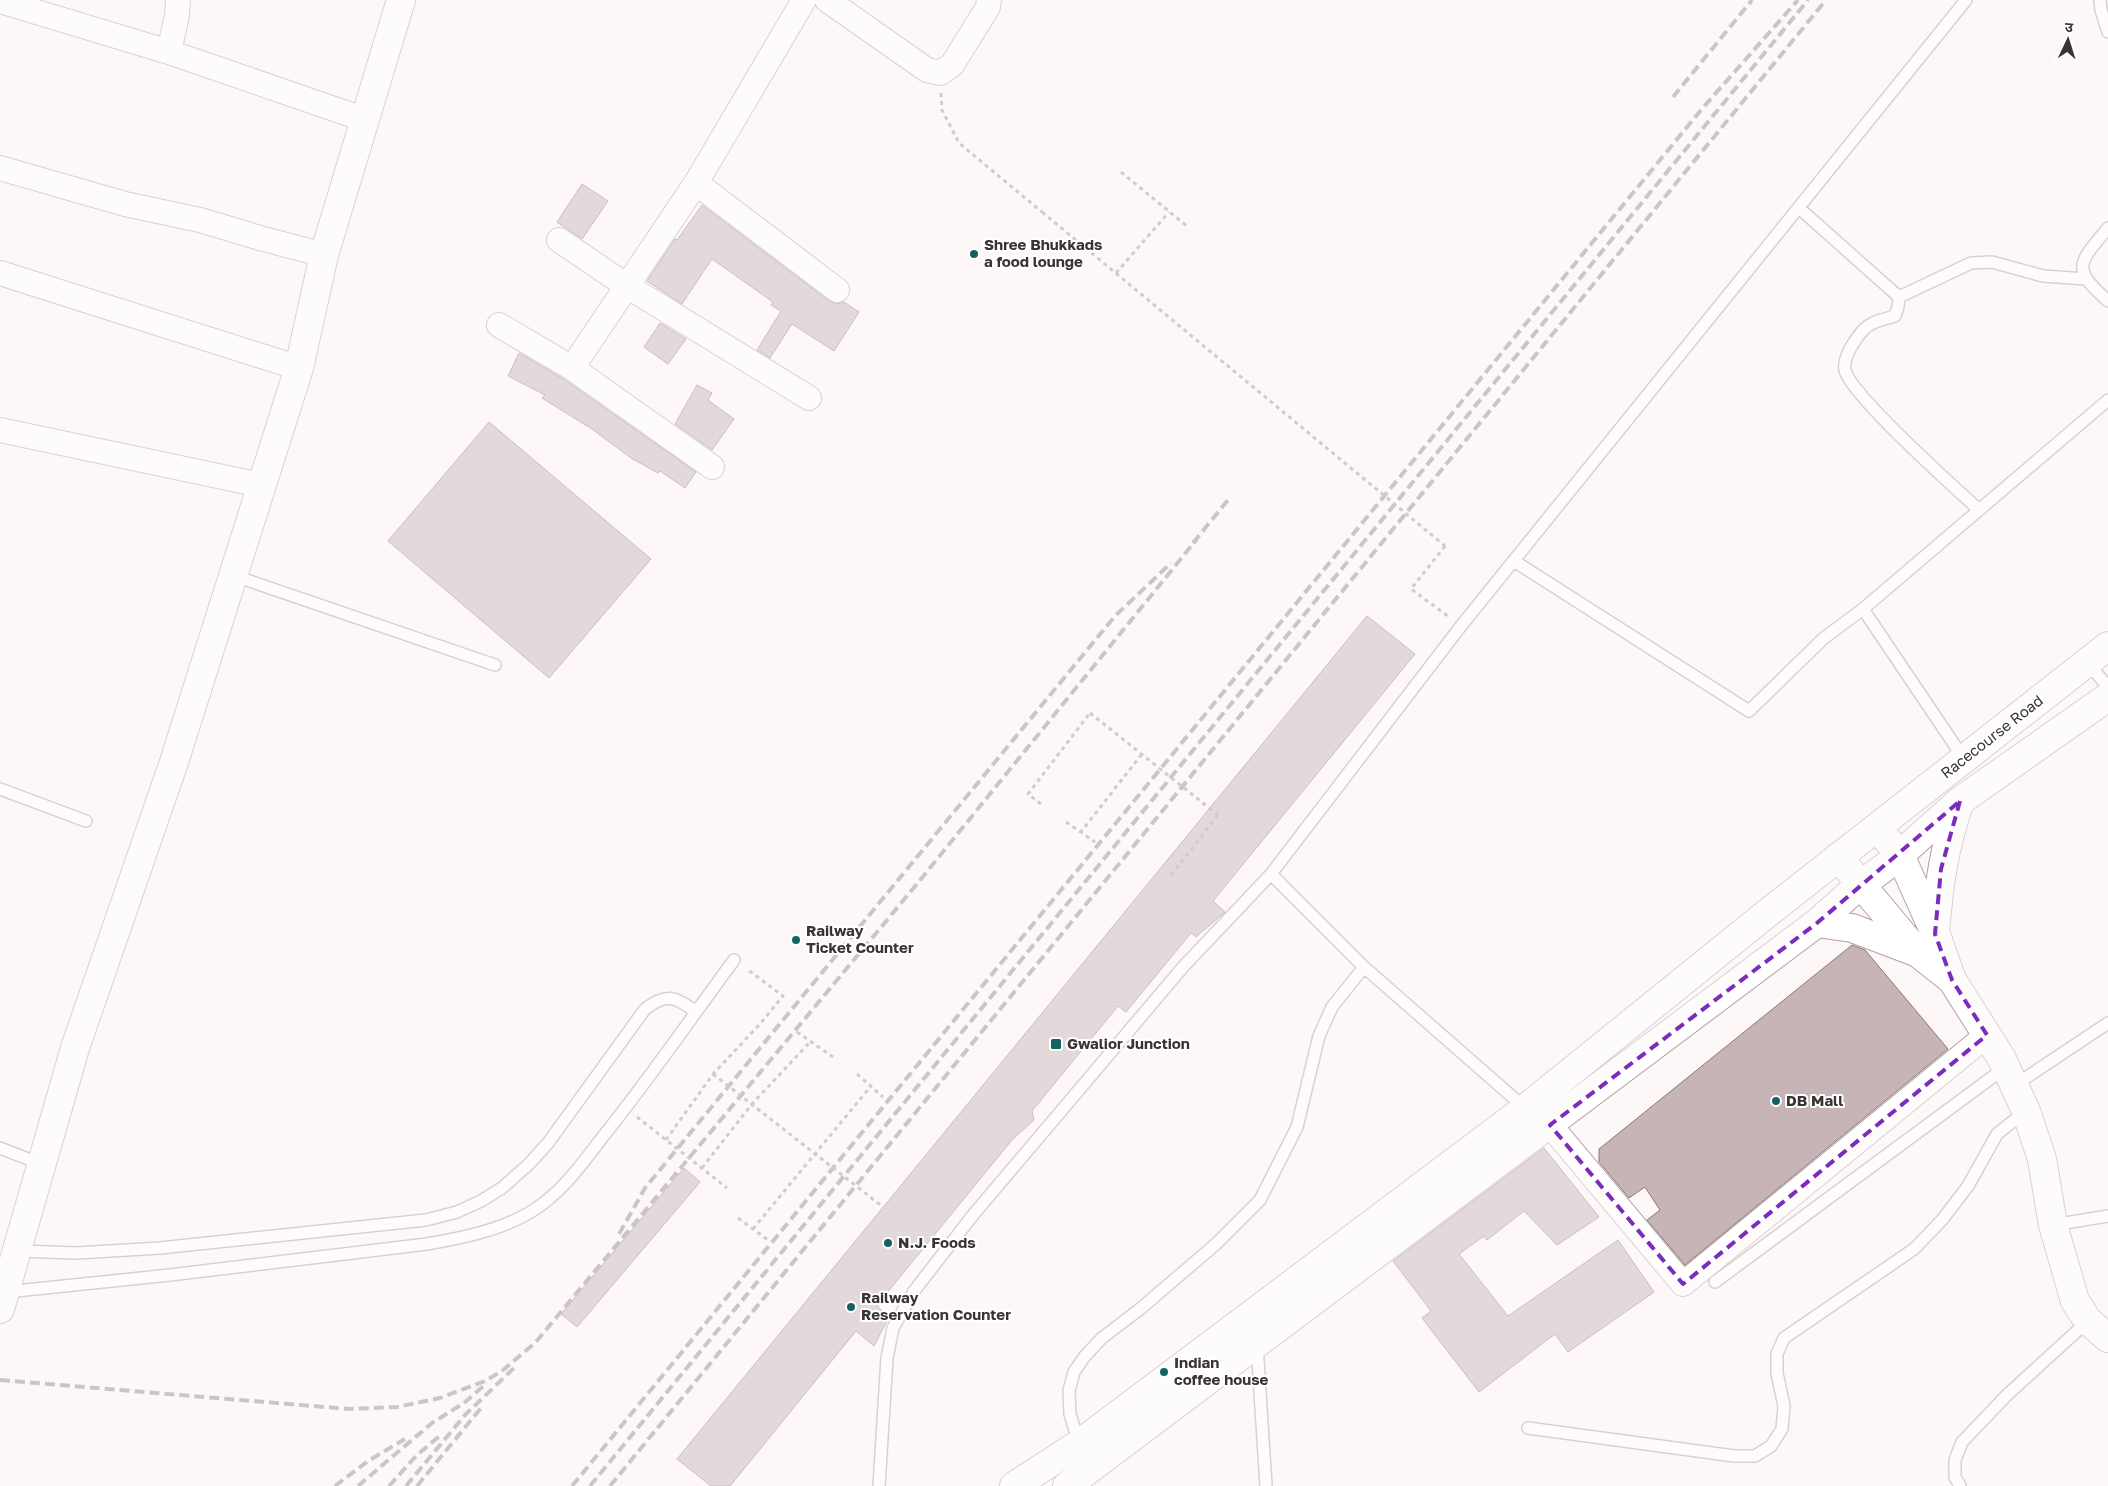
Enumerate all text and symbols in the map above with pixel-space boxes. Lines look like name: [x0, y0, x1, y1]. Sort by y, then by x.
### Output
north arrow: [2043, 15, 2093, 65]
text: उ: [2064, 18, 2074, 35]
place label: Shree Bhukkads a food lounge: [984, 235, 1102, 270]
marker: Shree Bhukkads a food lounge: [968, 248, 980, 260]
street label: Racecourse Road: [1937, 691, 2046, 782]
place label: Railway Ticket Counter: [806, 921, 914, 956]
marker: Railway Ticket Counter: [790, 934, 802, 946]
place label: Gwalior Junction: [1067, 1034, 1190, 1052]
marker: Gwalior Junction: [1049, 1037, 1063, 1051]
place label: DB Mall: [1786, 1091, 1843, 1109]
marker: DB Mall: [1770, 1095, 1782, 1107]
place label: N.J. Foods: [898, 1233, 976, 1251]
marker: N.J. Foods: [882, 1237, 894, 1249]
place label: Railway Reservation Counter: [861, 1288, 1011, 1323]
marker: Railway Reservation Counter: [845, 1301, 857, 1313]
place label: Indian coffee house: [1174, 1353, 1269, 1388]
marker: Indian coffee house: [1158, 1366, 1170, 1378]

